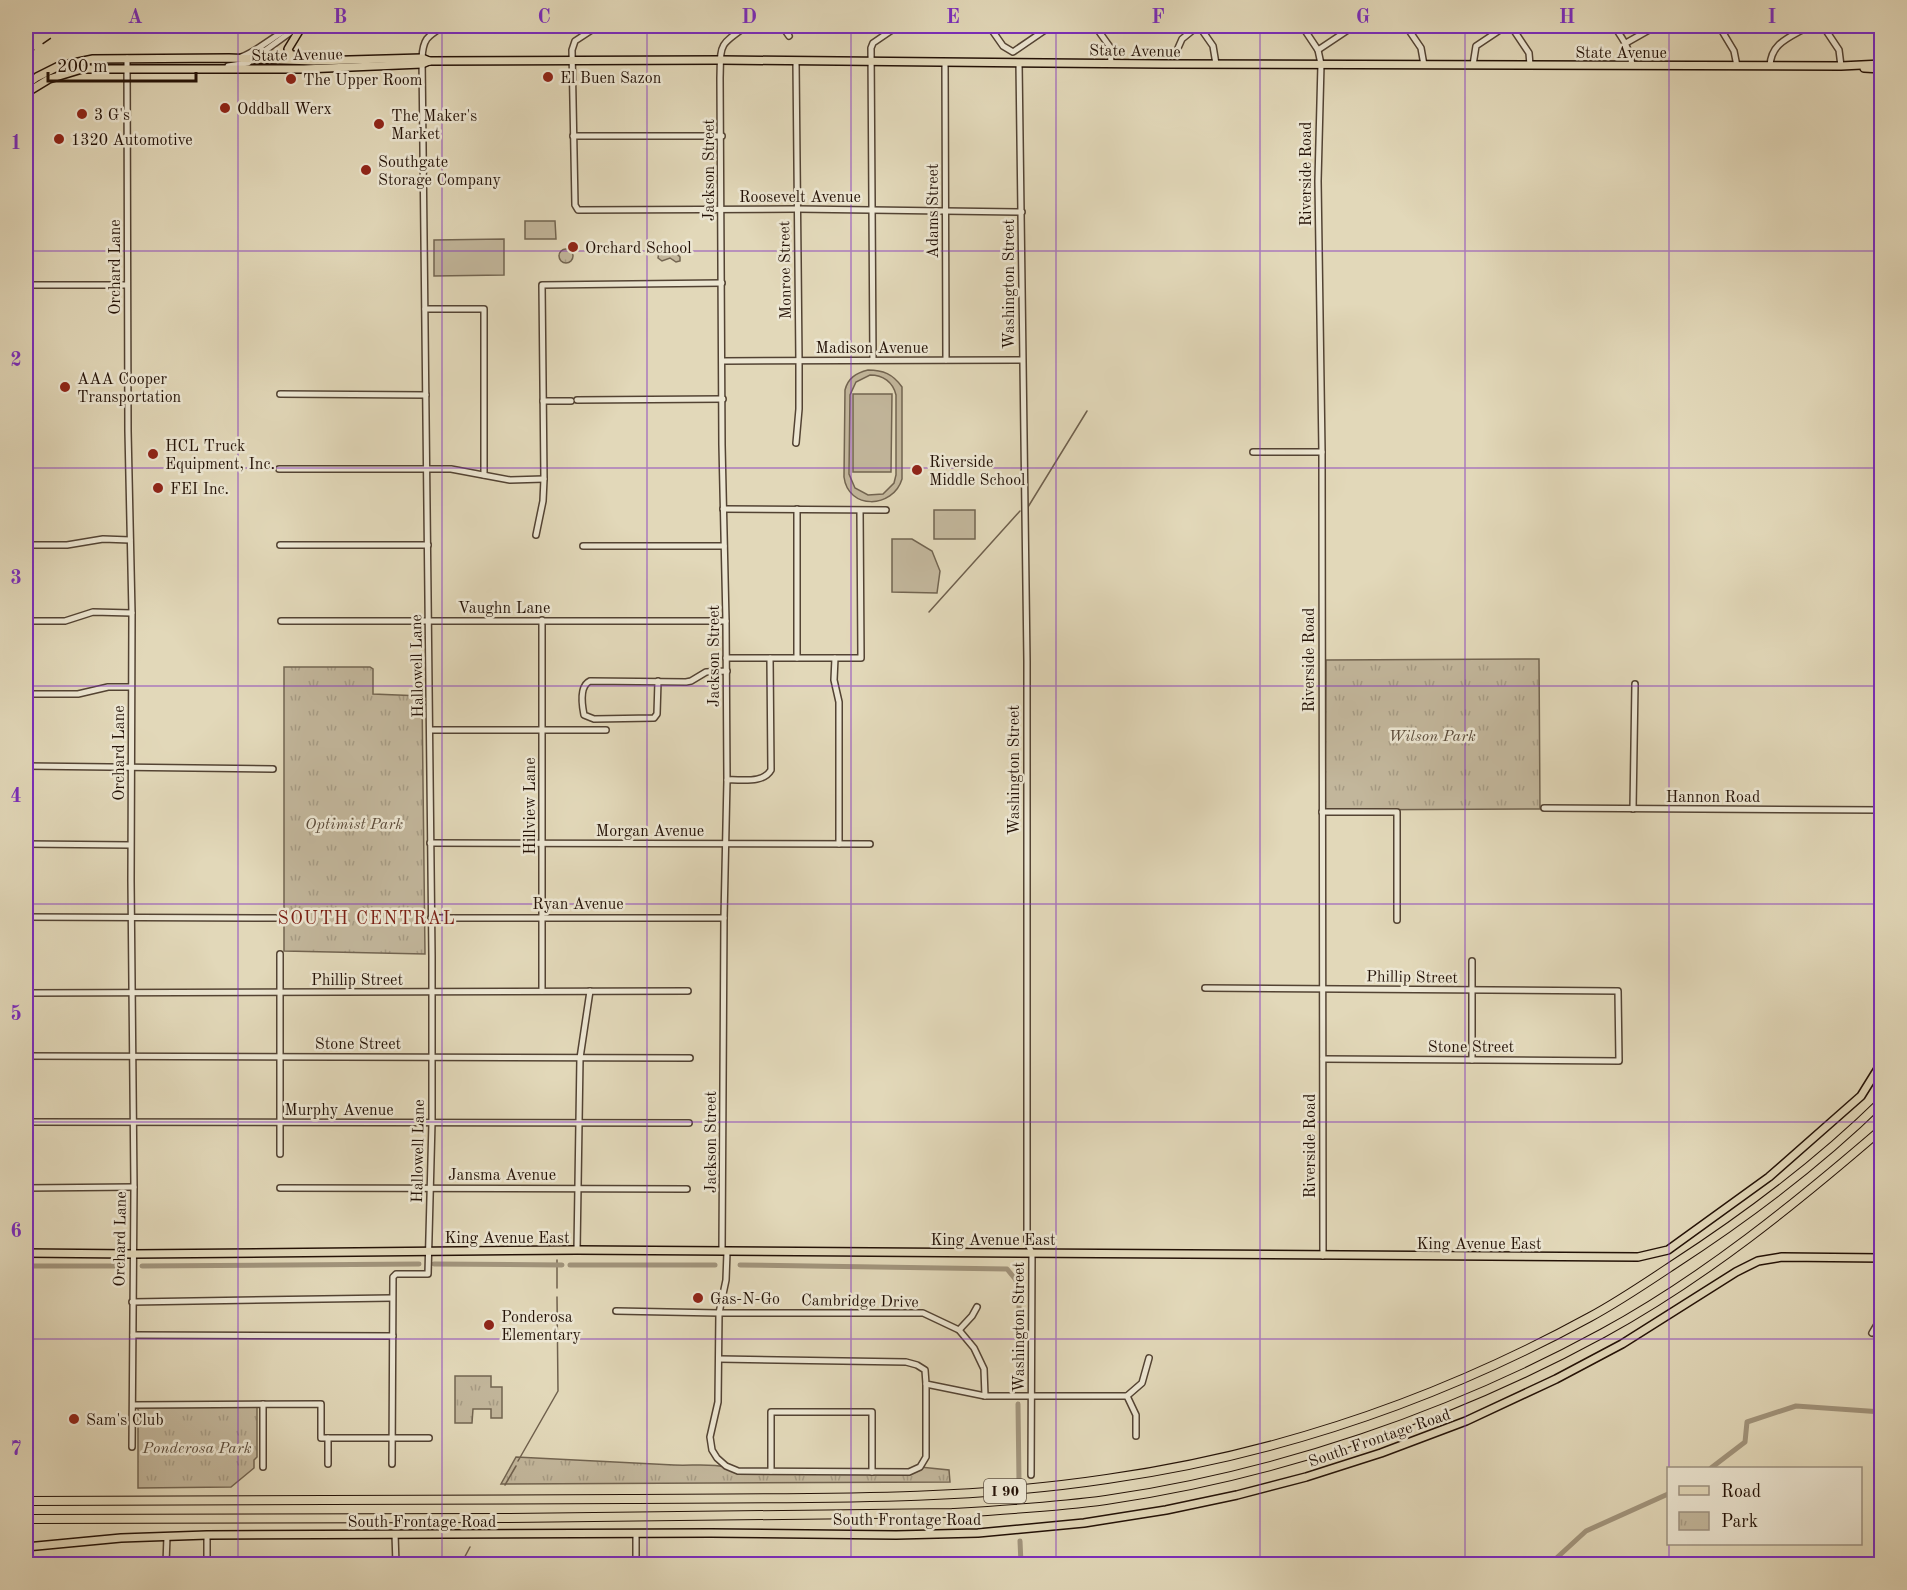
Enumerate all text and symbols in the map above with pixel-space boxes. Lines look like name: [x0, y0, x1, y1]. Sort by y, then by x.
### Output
text: A: [127, 8, 143, 28]
text: B: [333, 8, 347, 28]
text: C: [537, 8, 551, 28]
text: D: [741, 8, 757, 28]
text: E: [946, 8, 960, 28]
text: F: [1151, 8, 1165, 28]
text: G: [1356, 8, 1370, 28]
text: H: [1559, 8, 1575, 28]
text: I: [1768, 8, 1776, 28]
street label: State Avenue: [1089, 43, 1181, 61]
scale bar: [48, 45, 196, 83]
street label: State Avenue: [1575, 46, 1667, 62]
street label: State Avenue: [251, 47, 343, 65]
text: 200 m: [57, 58, 108, 76]
marker: El Buen Sazon: [541, 70, 555, 84]
place label: El Buen Sazon: [560, 71, 662, 87]
marker: The Upper Room: [284, 72, 298, 86]
place label: The Upper Room: [303, 73, 423, 89]
marker: Oddball Werx: [218, 101, 232, 115]
place label: Oddball Werx: [237, 102, 332, 118]
marker: 3 G's: [75, 107, 89, 121]
place label: 3 G's: [94, 108, 130, 124]
place label: The Maker's Market: [391, 109, 477, 143]
marker: The Maker's Market: [372, 117, 386, 131]
street label: Jackson Street: [702, 118, 718, 221]
street label: Riverside Road: [1299, 122, 1315, 226]
marker: 1320 Automotive: [52, 132, 66, 146]
place label: 1320 Automotive: [71, 133, 193, 149]
text: 1: [10, 134, 22, 154]
place label: Southgate Storage Company: [378, 155, 502, 189]
marker: Southgate Storage Company: [359, 163, 373, 177]
street label: Adams Street: [926, 163, 942, 259]
street label: Roosevelt Avenue: [739, 190, 861, 206]
street label: Orchard Lane: [108, 219, 124, 315]
street label: Washington Street: [1002, 219, 1018, 349]
street label: Monroe Street: [777, 220, 795, 319]
marker: Orchard School: [566, 240, 580, 254]
place label: Orchard School: [585, 241, 692, 257]
street label: Madison Avenue: [816, 341, 928, 357]
text: 2: [10, 351, 22, 371]
place label: AAA Cooper Transportation: [77, 372, 182, 406]
marker: AAA Cooper Transportation: [58, 380, 72, 394]
place label: HCL Truck Equipment, Inc.: [165, 439, 275, 473]
marker: HCL Truck Equipment, Inc.: [146, 447, 160, 461]
place label: Riverside Middle School: [929, 455, 1025, 489]
marker: Riverside Middle School: [910, 463, 924, 477]
marker: FEI Inc.: [151, 481, 165, 495]
place label: FEI Inc.: [170, 482, 229, 498]
text: 3: [10, 569, 22, 589]
street label: Vaughn Lane: [458, 601, 550, 617]
street label: Jackson Street: [707, 604, 723, 707]
street label: Riverside Road: [1302, 608, 1318, 712]
street label: Hallowell Lane: [409, 614, 427, 718]
street label: Orchard Lane: [112, 705, 128, 801]
street label: Washington Street: [1007, 705, 1023, 835]
park label: Wilson Park: [1388, 729, 1476, 745]
street label: Hillview Lane: [523, 757, 539, 855]
text: 4: [10, 787, 22, 807]
street label: Hannon Road: [1666, 790, 1760, 806]
park label: Optimist Park: [305, 817, 403, 833]
street label: Morgan Avenue: [596, 824, 704, 840]
street label: Ryan Avenue: [532, 897, 624, 913]
district label: SOUTH CENTRAL: [278, 910, 456, 928]
street label: Phillip Street: [1366, 969, 1459, 987]
street label: Phillip Street: [311, 973, 403, 989]
text: 5: [10, 1004, 22, 1025]
street label: Stone Street: [315, 1037, 402, 1053]
street label: Stone Street: [1428, 1040, 1515, 1056]
street label: Jackson Street: [704, 1090, 720, 1193]
street label: Riverside Road: [1303, 1094, 1319, 1198]
street label: Hallowell Lane: [410, 1099, 428, 1203]
street label: Murphy Avenue: [284, 1103, 394, 1119]
street label: Jansma Avenue: [448, 1168, 556, 1184]
street label: Orchard Lane: [112, 1191, 130, 1287]
text: 6: [10, 1222, 22, 1242]
street label: King Avenue East: [445, 1231, 570, 1247]
street label: King Avenue East: [931, 1233, 1056, 1249]
street label: King Avenue East: [1417, 1237, 1542, 1253]
street label: Washington Street: [1012, 1262, 1028, 1392]
marker: Gas-N-Go: [691, 1291, 705, 1305]
place label: Gas-N-Go: [710, 1292, 780, 1308]
street label: Cambridge Drive: [801, 1293, 919, 1311]
place label: Ponderosa Elementary: [501, 1310, 581, 1344]
marker: Ponderosa Elementary: [482, 1318, 496, 1332]
street label: South Frontage Road: [1307, 1407, 1453, 1471]
marker: Sam's Club: [67, 1412, 81, 1426]
place label: Sam's Club: [86, 1413, 164, 1429]
text: 7: [10, 1440, 22, 1460]
park label: Ponderosa Park: [141, 1441, 252, 1457]
legend: [1667, 1467, 1862, 1545]
road number: I 90: [984, 1479, 1026, 1503]
text: Road: [1721, 1483, 1761, 1501]
street label: South Frontage Road: [833, 1513, 981, 1529]
text: Park: [1721, 1513, 1758, 1531]
street label: South Frontage Road: [348, 1515, 496, 1531]

